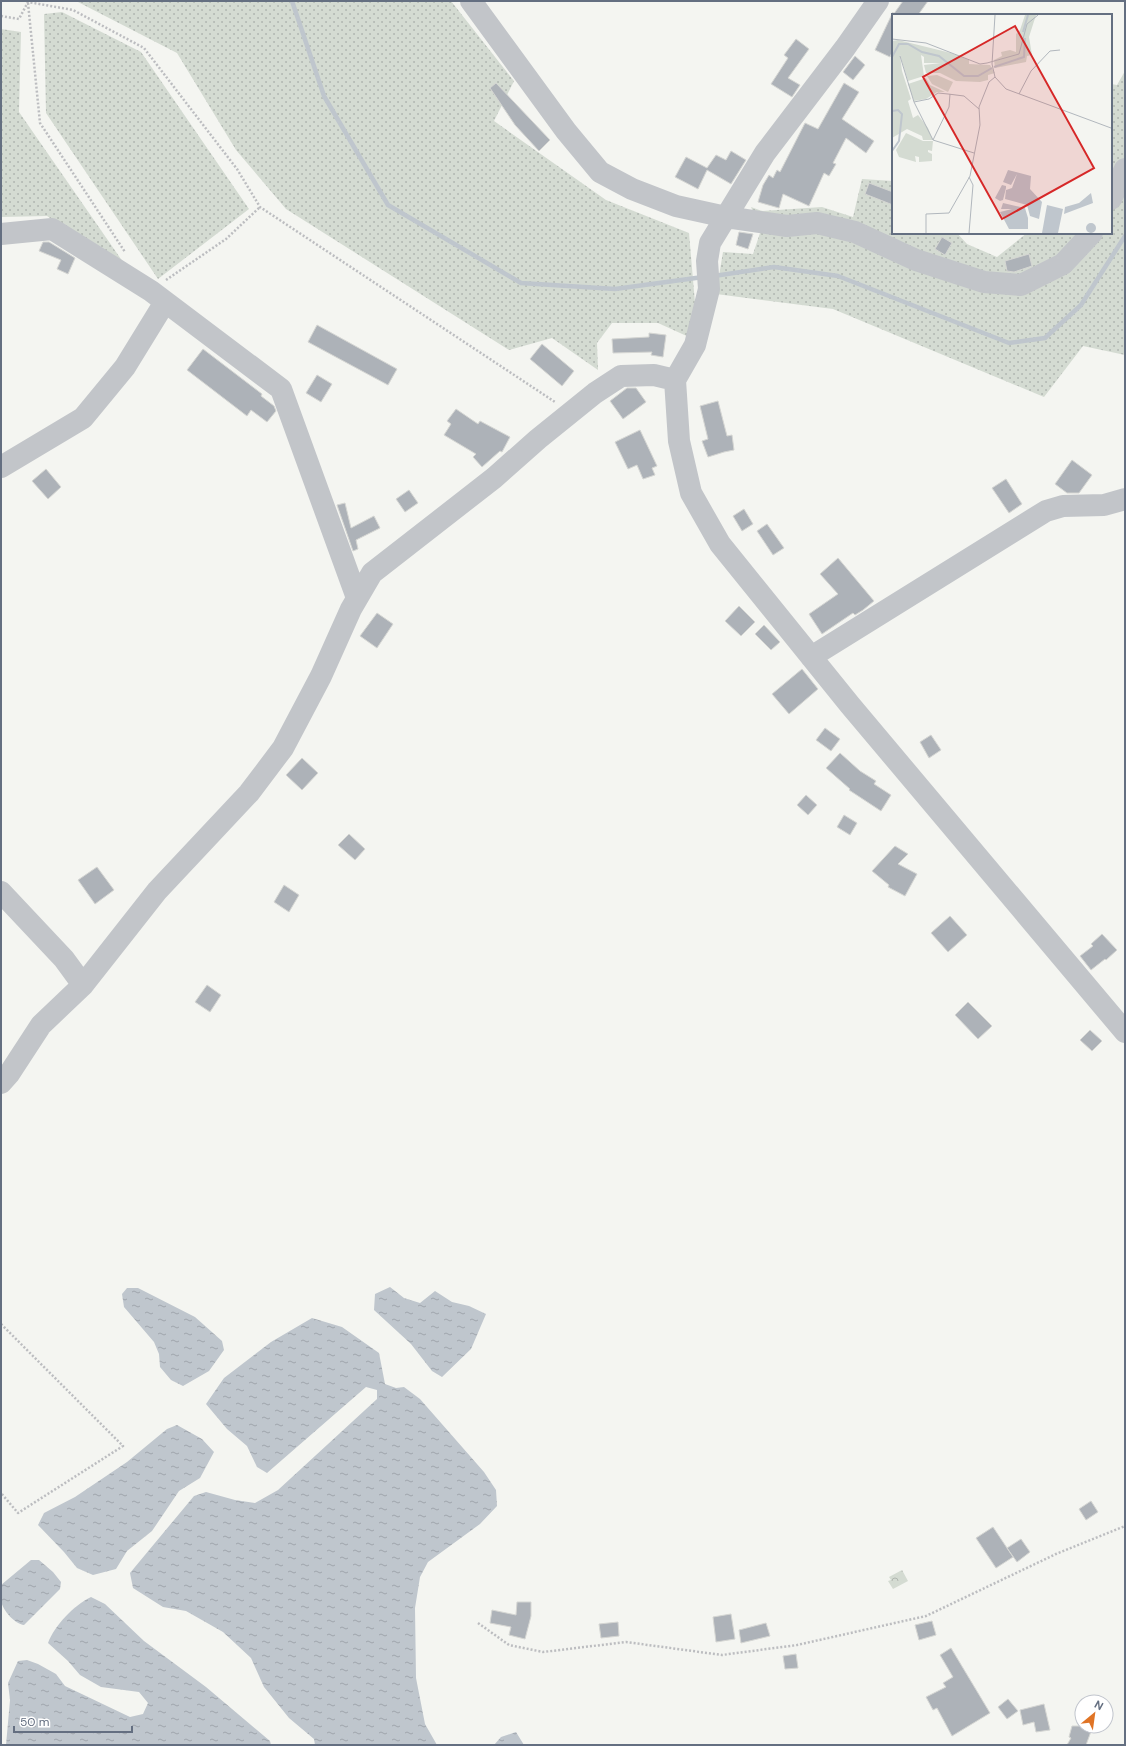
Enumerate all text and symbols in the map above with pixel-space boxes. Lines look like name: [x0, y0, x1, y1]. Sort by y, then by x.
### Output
inset map: [892, 14, 1112, 234]
north arrow: [1074, 1694, 1114, 1734]
text: N: [1092, 1697, 1106, 1713]
scale bar: [14, 1708, 132, 1734]
text: 50 m: [20, 1714, 49, 1730]

